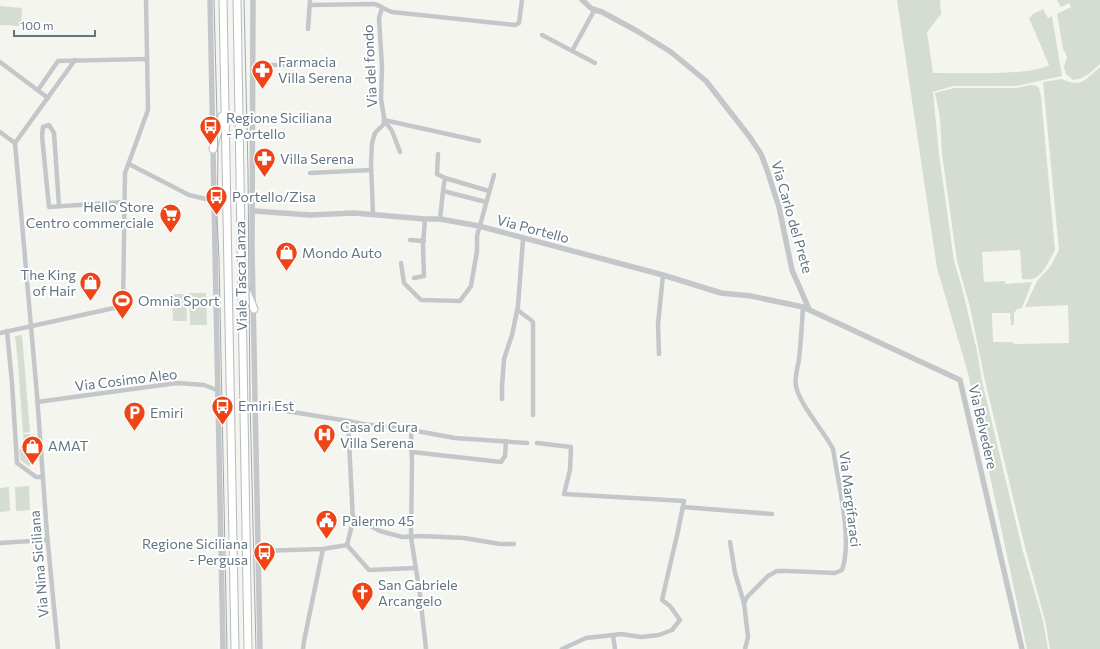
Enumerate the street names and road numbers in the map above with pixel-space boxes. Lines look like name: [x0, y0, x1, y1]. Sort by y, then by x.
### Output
street label: Via del fondo: [359, 24, 380, 108]
street label: Via Carlo del Prete: [768, 159, 817, 275]
street label: Via Portello: [495, 211, 571, 246]
street label: Viale Tasca Lanza: [231, 221, 250, 331]
street label: Via Cosimo Aleo: [74, 365, 178, 394]
street label: Via Belvedere: [966, 383, 1001, 471]
street label: Via Margifaraci: [836, 450, 865, 548]
street label: Via Nina Siciliana: [25, 510, 52, 618]

